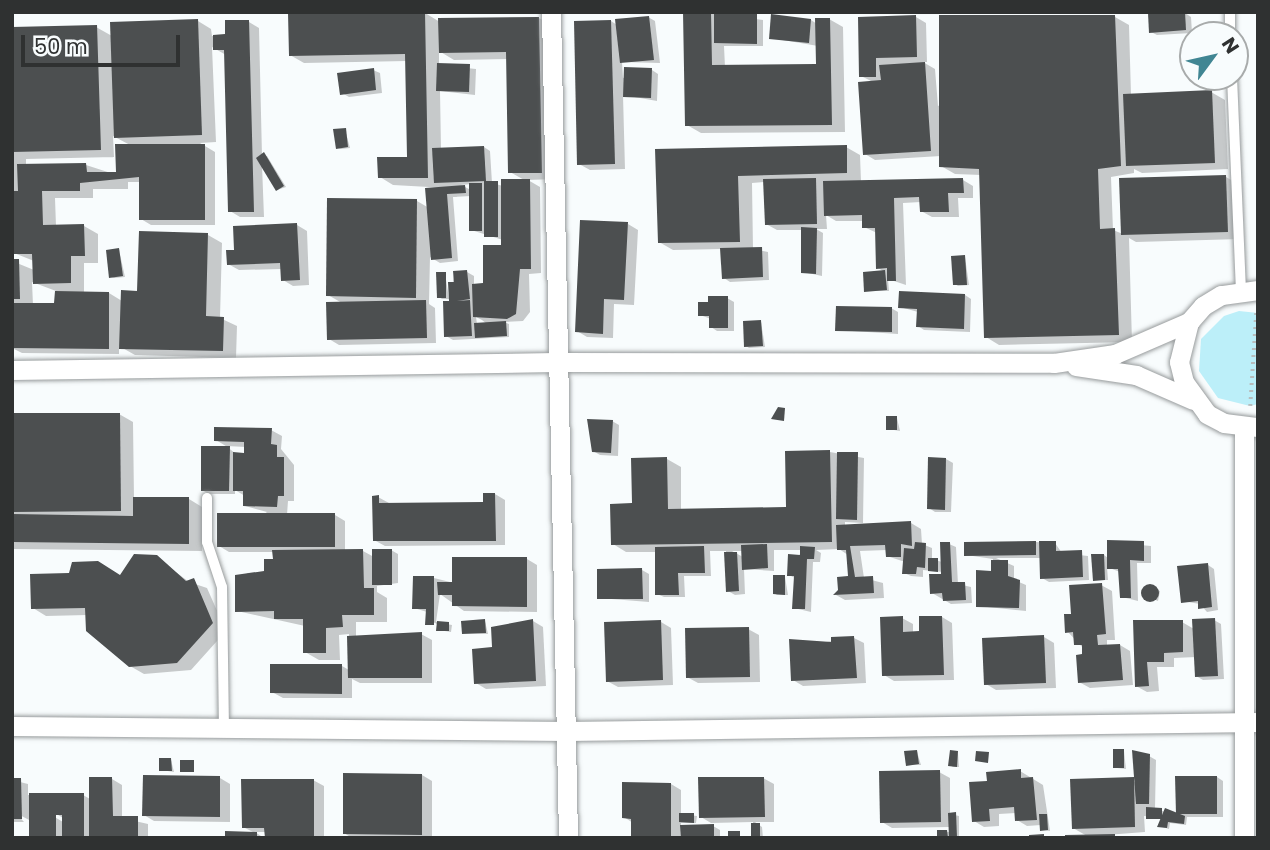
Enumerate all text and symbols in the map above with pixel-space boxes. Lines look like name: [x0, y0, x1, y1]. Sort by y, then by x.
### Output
scale bar: [24, 21, 184, 65]
north arrow: [1179, 21, 1249, 91]
text: 50 m: [34, 32, 88, 61]
text: N: [1215, 32, 1246, 59]

